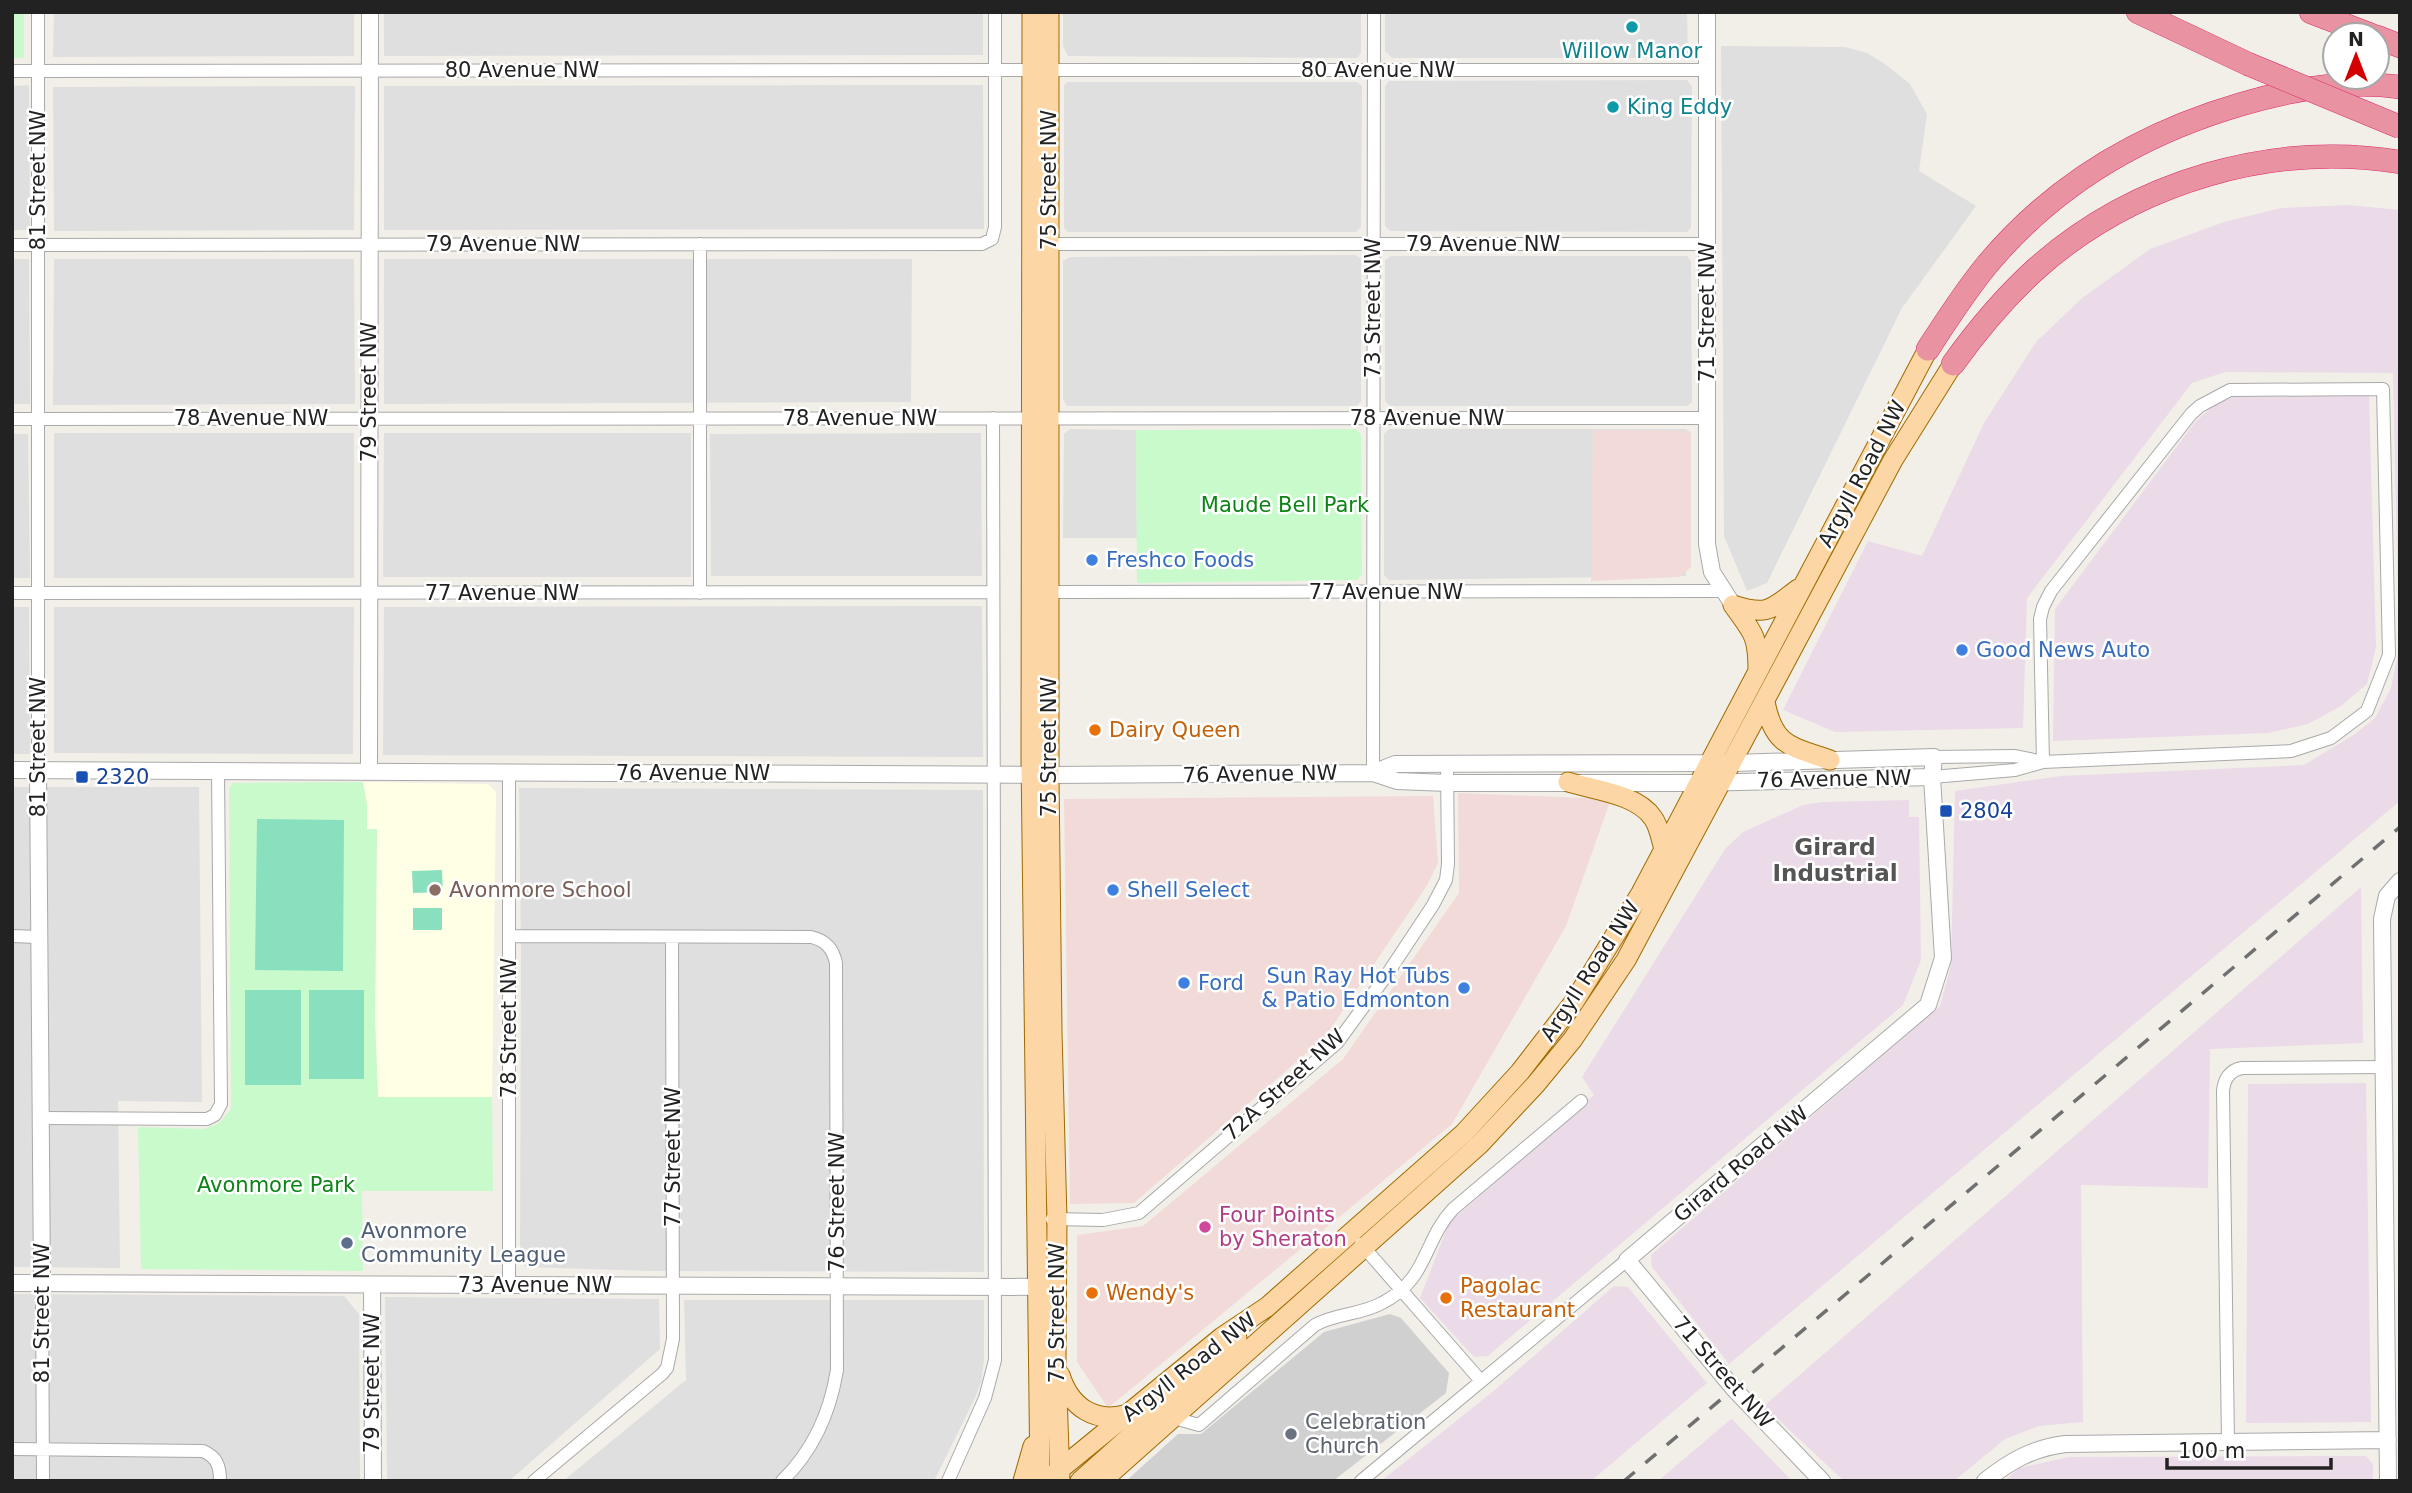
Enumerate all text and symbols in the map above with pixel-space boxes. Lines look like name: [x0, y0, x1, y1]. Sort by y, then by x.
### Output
marker: Willow Manor: [1624, 19, 1640, 35]
north arrow: [2321, 21, 2391, 91]
text: N: [2348, 28, 2364, 50]
place label: Willow Manor: [1562, 39, 1703, 63]
street label: 80 Avenue NW: [445, 58, 600, 82]
street label: 80 Avenue NW: [1301, 58, 1456, 82]
place label: King Eddy: [1627, 95, 1732, 119]
marker: King Eddy: [1605, 99, 1621, 115]
street label: 81 Street NW: [26, 110, 50, 250]
street label: 75 Street NW: [1037, 110, 1061, 250]
street label: 79 Avenue NW: [426, 232, 581, 256]
street label: 79 Avenue NW: [1406, 232, 1561, 256]
street label: 73 Street NW: [1361, 238, 1385, 378]
street label: 71 Street NW: [1695, 242, 1719, 382]
street label: 79 Street NW: [357, 322, 381, 462]
street label: Argyll Road NW: [1813, 396, 1911, 551]
street label: 78 Avenue NW: [174, 406, 329, 430]
street label: 78 Avenue NW: [783, 406, 938, 430]
street label: 78 Avenue NW: [1350, 406, 1505, 430]
park label: Maude Bell Park: [1201, 493, 1370, 517]
place label: Freshco Foods: [1106, 548, 1254, 572]
marker: Freshco Foods: [1084, 552, 1100, 568]
street label: 77 Avenue NW: [1309, 580, 1464, 604]
street label: 77 Avenue NW: [425, 581, 580, 605]
place label: Good News Auto: [1976, 638, 2150, 662]
marker: Good News Auto: [1954, 642, 1970, 658]
street label: 81 Street NW: [26, 677, 50, 817]
street label: 75 Street NW: [1037, 677, 1061, 817]
place label: Dairy Queen: [1109, 718, 1241, 742]
marker: Dairy Queen: [1087, 722, 1103, 738]
street label: 76 Avenue NW: [616, 761, 771, 785]
street label: 76 Avenue NW: [1183, 761, 1338, 787]
place label: 2320: [96, 765, 149, 789]
street label: 76 Avenue NW: [1757, 766, 1912, 792]
marker: 2320: [74, 769, 90, 785]
place label: 2804: [1960, 799, 2013, 823]
marker: 2804: [1938, 803, 1954, 819]
district label: Girard Industrial: [1772, 834, 1898, 886]
place label: Avonmore School: [449, 878, 632, 902]
place label: Shell Select: [1127, 878, 1250, 902]
marker: Avonmore School: [427, 882, 443, 898]
marker: Shell Select: [1105, 882, 1121, 898]
street label: Argyll Road NW: [1536, 896, 1644, 1046]
street label: 78 Street NW: [497, 958, 521, 1098]
place label: Sun Ray Hot Tubs & Patio Edmonton: [1261, 964, 1450, 1012]
place label: Ford: [1198, 971, 1244, 995]
marker: Ford: [1176, 975, 1192, 991]
marker: Sun Ray Hot Tubs & Patio Edmonton: [1456, 980, 1472, 996]
street label: 72A Street NW: [1218, 1024, 1350, 1146]
street label: 77 Street NW: [661, 1087, 685, 1227]
street label: Girard Road NW: [1669, 1101, 1813, 1227]
street label: 76 Street NW: [825, 1132, 849, 1272]
park label: Avonmore Park: [197, 1173, 356, 1197]
place label: Four Points by Sheraton: [1219, 1203, 1347, 1251]
place label: Avonmore Community League: [361, 1219, 566, 1267]
marker: Four Points by Sheraton: [1197, 1219, 1213, 1235]
marker: Avonmore Community League: [339, 1235, 355, 1251]
street label: 81 Street NW: [30, 1243, 54, 1383]
street label: 75 Street NW: [1045, 1243, 1069, 1383]
street label: 73 Avenue NW: [458, 1273, 613, 1297]
place label: Pagolac Restaurant: [1460, 1274, 1575, 1322]
place label: Wendy's: [1106, 1281, 1194, 1305]
marker: Wendy's: [1084, 1285, 1100, 1301]
marker: Pagolac Restaurant: [1438, 1290, 1454, 1306]
street label: Argyll Road NW: [1118, 1307, 1261, 1427]
street label: 71 Street NW: [1668, 1311, 1778, 1433]
street label: 79 Street NW: [360, 1313, 384, 1453]
place label: Celebration Church: [1305, 1410, 1426, 1458]
marker: Celebration Church: [1283, 1426, 1299, 1442]
scale bar: [2167, 1426, 2332, 1470]
text: 100 m: [2178, 1439, 2245, 1463]

